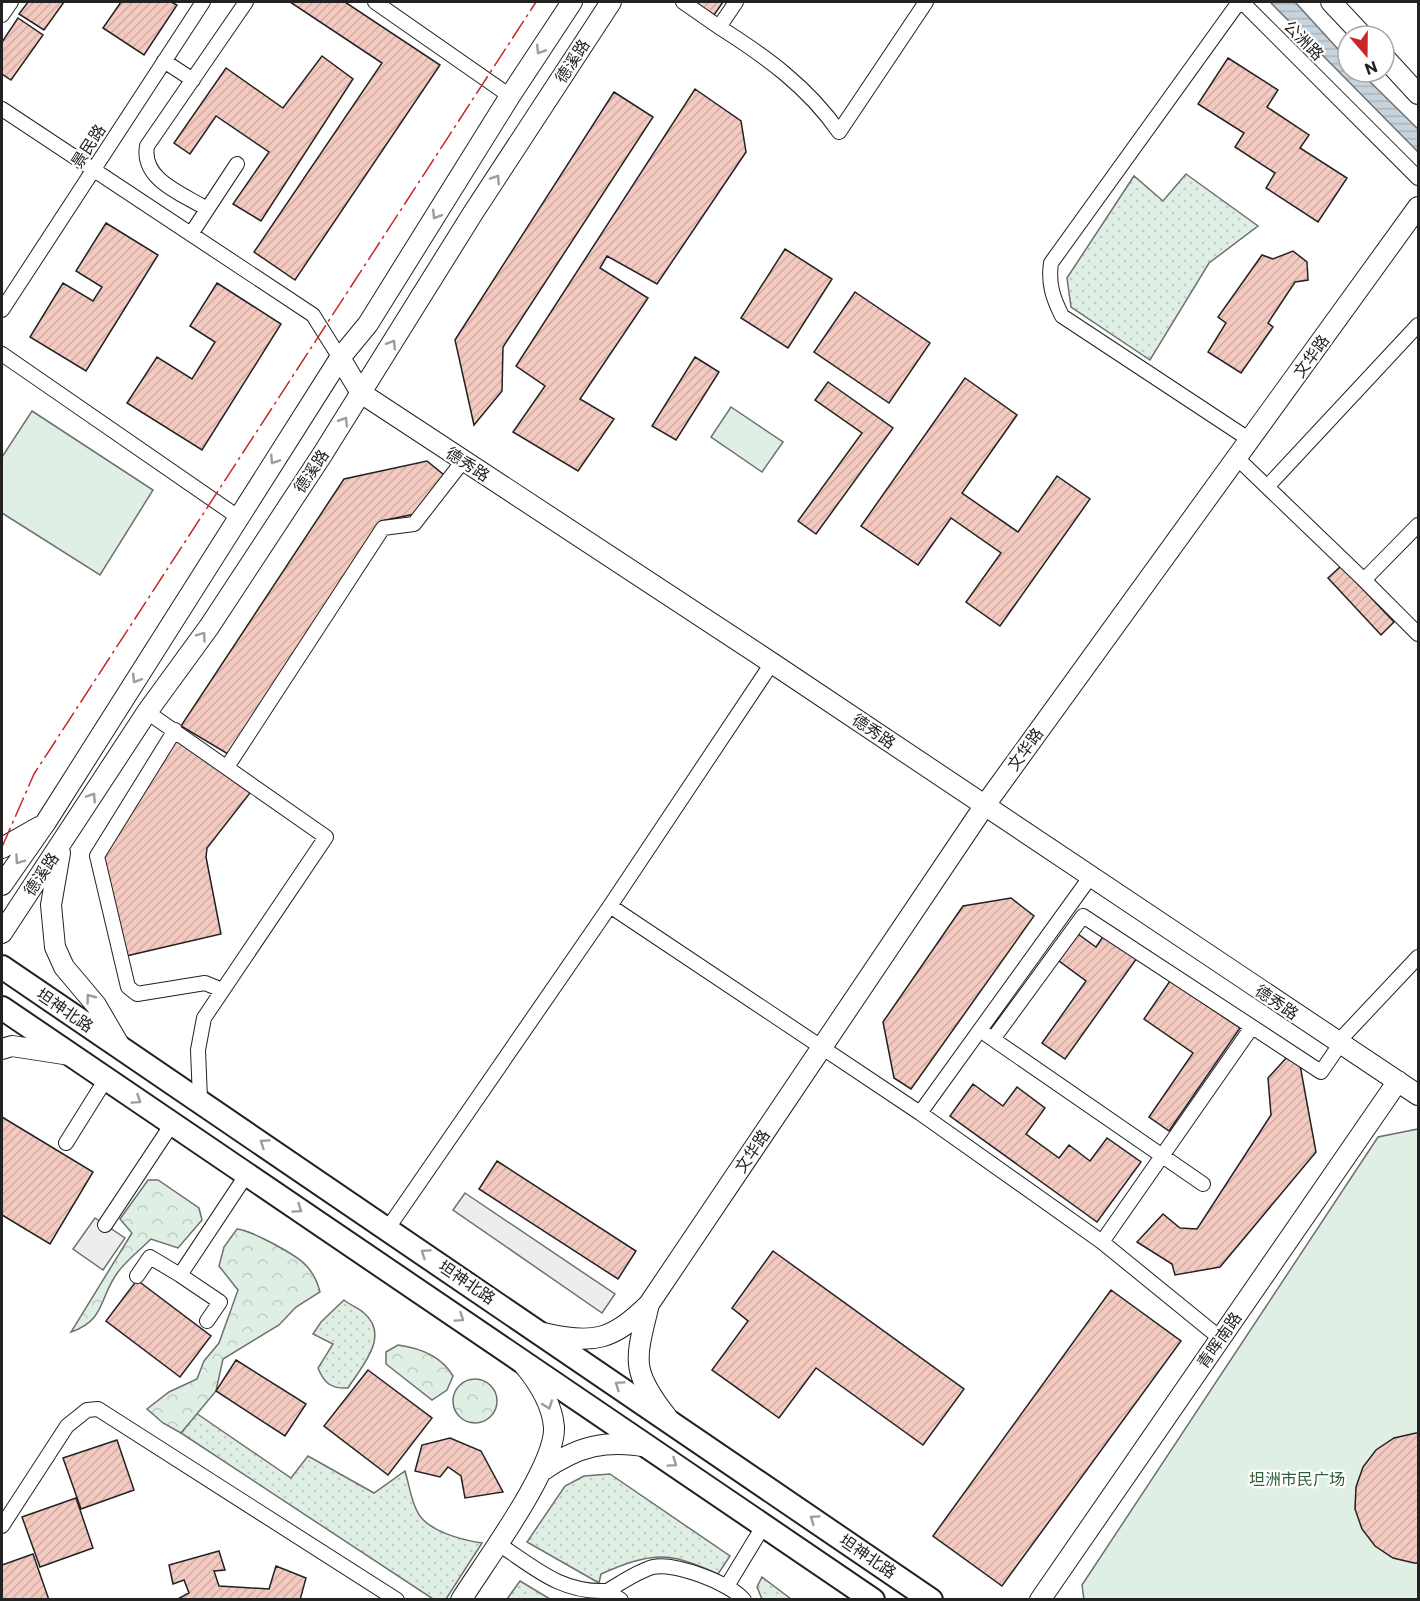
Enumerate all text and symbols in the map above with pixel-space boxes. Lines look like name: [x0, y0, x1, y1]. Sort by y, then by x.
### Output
street label: 公洲路: [1281, 16, 1328, 63]
north arrow: [1336, 24, 1396, 84]
street label: 德溪路: [551, 35, 593, 86]
one-way arrow: [536, 44, 547, 55]
text: N: [1362, 58, 1380, 80]
street label: 景民路: [67, 120, 109, 171]
one-way arrow: [489, 174, 500, 185]
one-way arrow: [431, 209, 443, 219]
street label: 文华路: [1289, 331, 1332, 381]
one-way arrow: [384, 339, 395, 350]
one-way arrow: [336, 417, 348, 427]
street label: 德秀路: [443, 443, 494, 485]
street label: 德溪路: [289, 446, 332, 496]
one-way arrow: [270, 454, 281, 465]
one-way arrow: [195, 632, 206, 643]
one-way arrow: [133, 672, 144, 683]
street label: 德秀路: [849, 709, 899, 752]
street label: 文华路: [1003, 724, 1046, 774]
one-way arrow: [84, 793, 96, 803]
street label: 德溪路: [19, 849, 62, 899]
one-way arrow: [15, 853, 26, 864]
street label: 德秀路: [1252, 980, 1302, 1023]
street label: 坦神北路: [33, 984, 97, 1035]
one-way arrow: [86, 994, 97, 1005]
one-way arrow: [130, 1093, 141, 1104]
street label: 文华路: [730, 1126, 773, 1176]
one-way arrow: [260, 1139, 271, 1150]
one-way arrow: [292, 1202, 303, 1213]
one-way arrow: [421, 1249, 432, 1260]
street label: 坦神北路: [435, 1256, 499, 1307]
street label: 青晖南路: [1192, 1308, 1245, 1371]
one-way arrow: [453, 1311, 464, 1322]
one-way arrow: [614, 1381, 625, 1392]
one-way arrow: [541, 1400, 554, 1410]
one-way arrow: [667, 1456, 678, 1467]
park label: 坦洲市民广场: [1249, 1469, 1345, 1488]
one-way arrow: [810, 1515, 821, 1526]
street label: 坦神北路: [836, 1530, 900, 1581]

